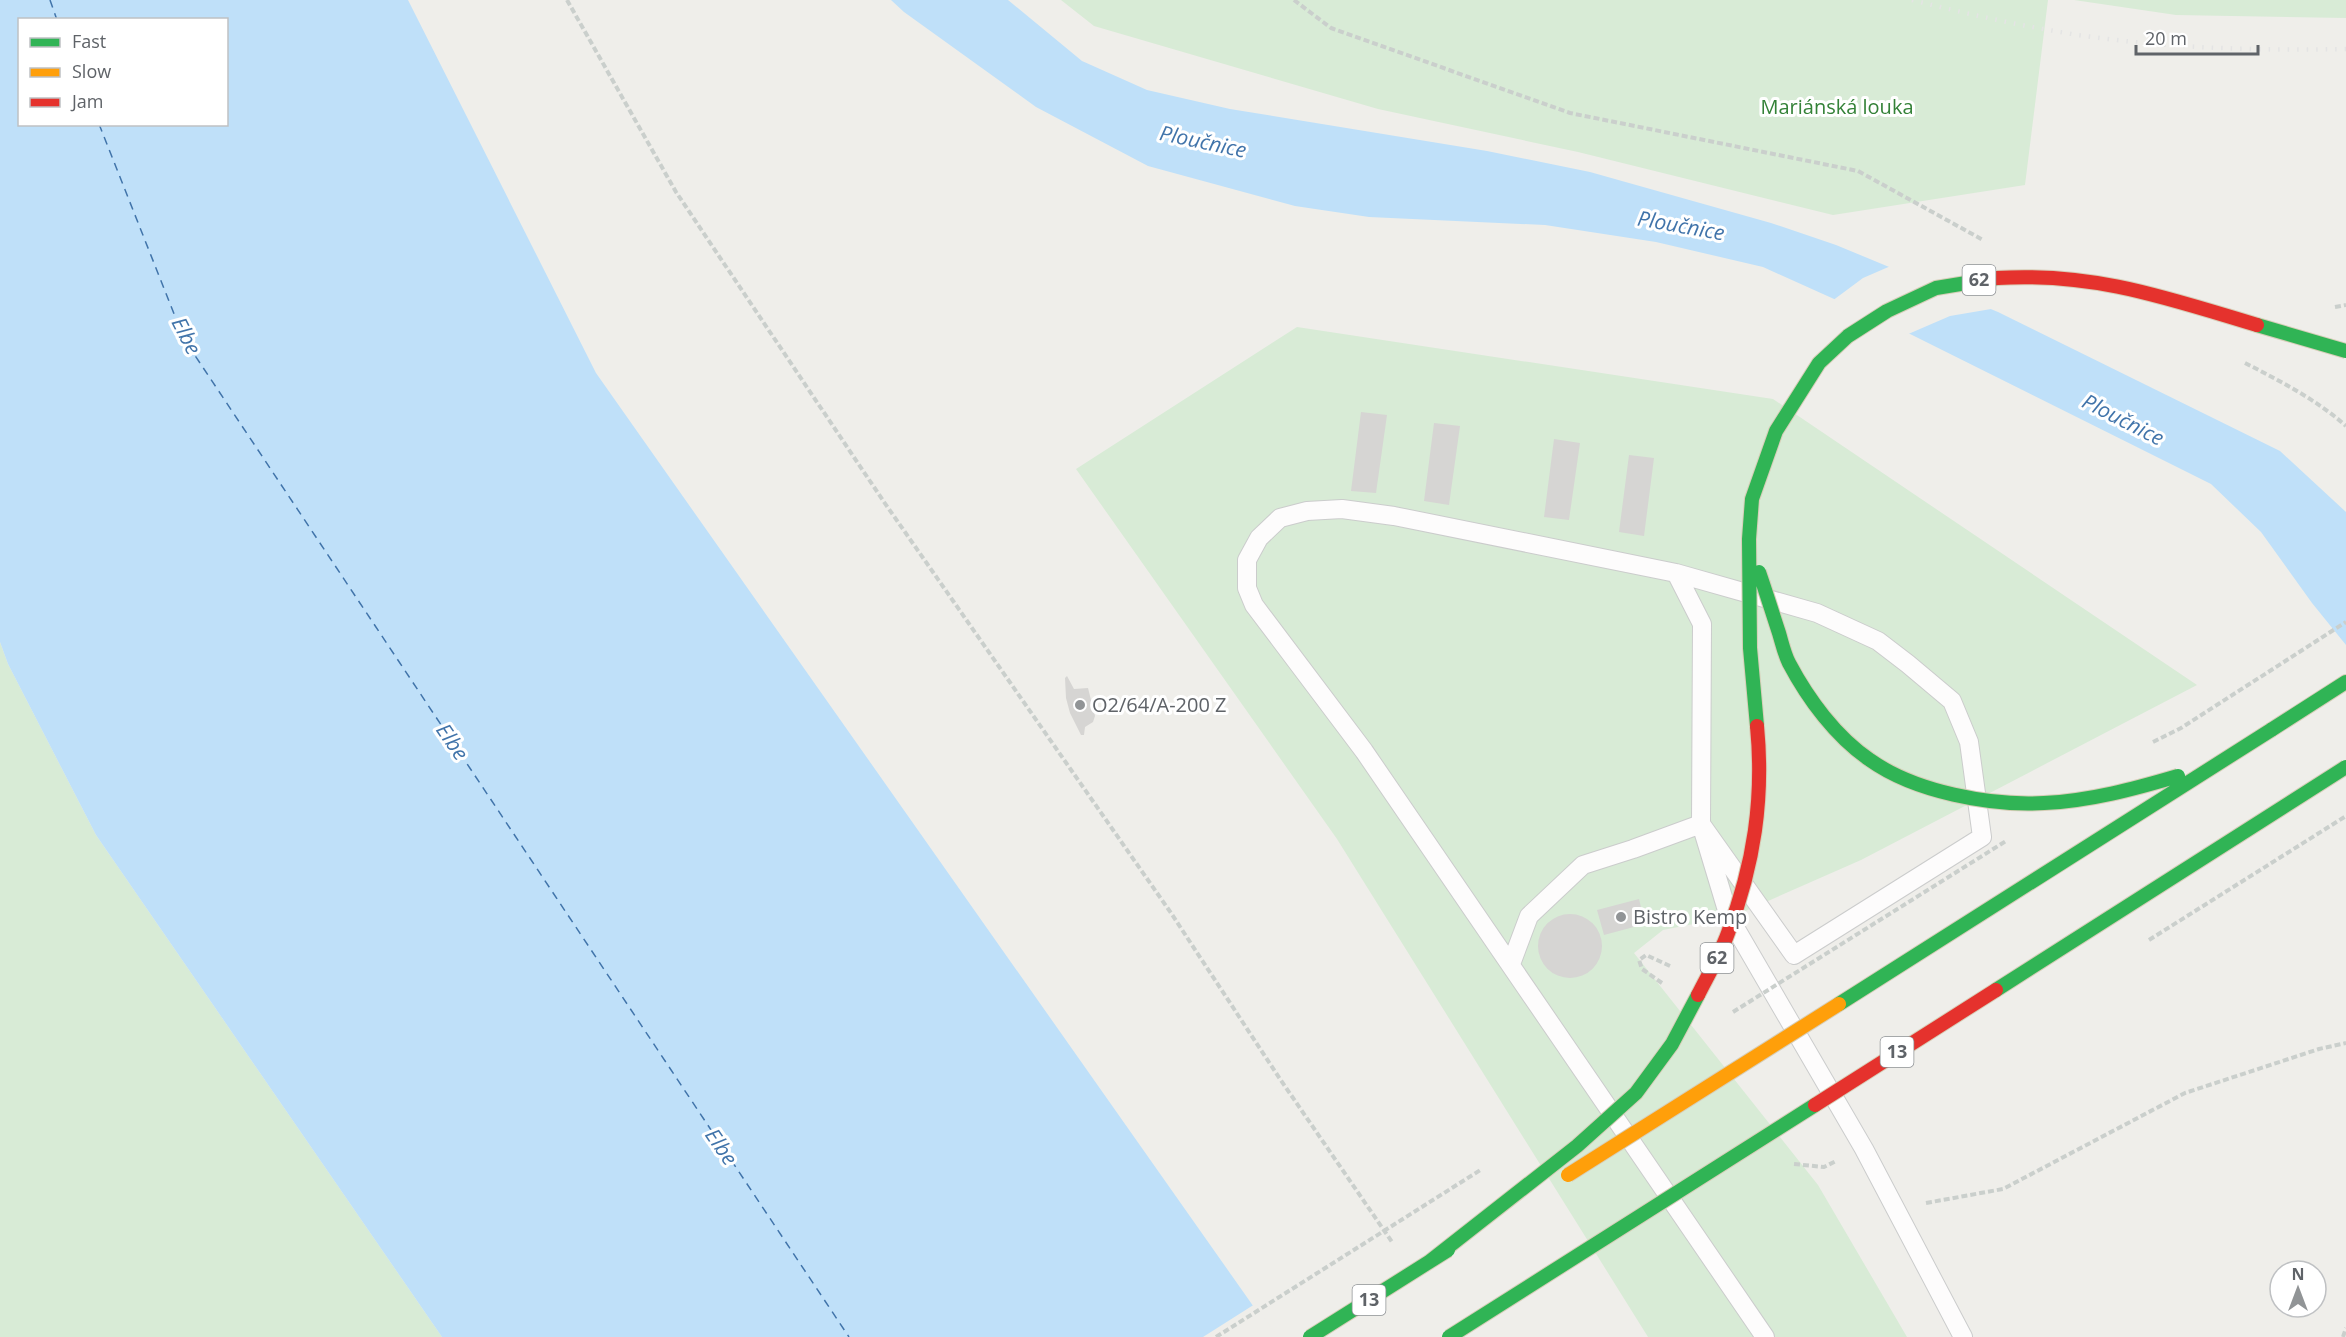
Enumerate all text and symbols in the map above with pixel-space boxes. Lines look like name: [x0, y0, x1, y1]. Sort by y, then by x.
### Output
legend: [18, 18, 228, 126]
scale bar: [2136, 18, 2258, 56]
text: 20 m: [2145, 26, 2187, 50]
text: Fast: [72, 29, 106, 53]
text: Slow: [72, 59, 111, 83]
text: Jam: [70, 89, 104, 113]
park label: Mariánská louka: [1760, 93, 1914, 120]
water label: Ploučnice: [1157, 118, 1249, 164]
water label: Ploučnice: [1635, 204, 1727, 246]
road number: 62: [1962, 265, 1996, 295]
water label: Elbe: [166, 312, 208, 359]
water label: Ploučnice: [2078, 387, 2169, 452]
place label: O2/64/A-200 Z: [1092, 691, 1227, 718]
marker: O2/64/A-200 Z: [1073, 698, 1087, 712]
water label: Elbe: [430, 718, 475, 765]
place label: Bistro Kemp: [1633, 903, 1747, 930]
marker: Bistro Kemp: [1614, 910, 1628, 924]
road number: 62: [1700, 943, 1734, 973]
road number: 13: [1880, 1037, 1914, 1067]
water label: Elbe: [699, 1123, 744, 1170]
north arrow: [2268, 1259, 2328, 1319]
text: N: [2291, 1263, 2305, 1285]
road number: 13: [1352, 1285, 1386, 1315]

